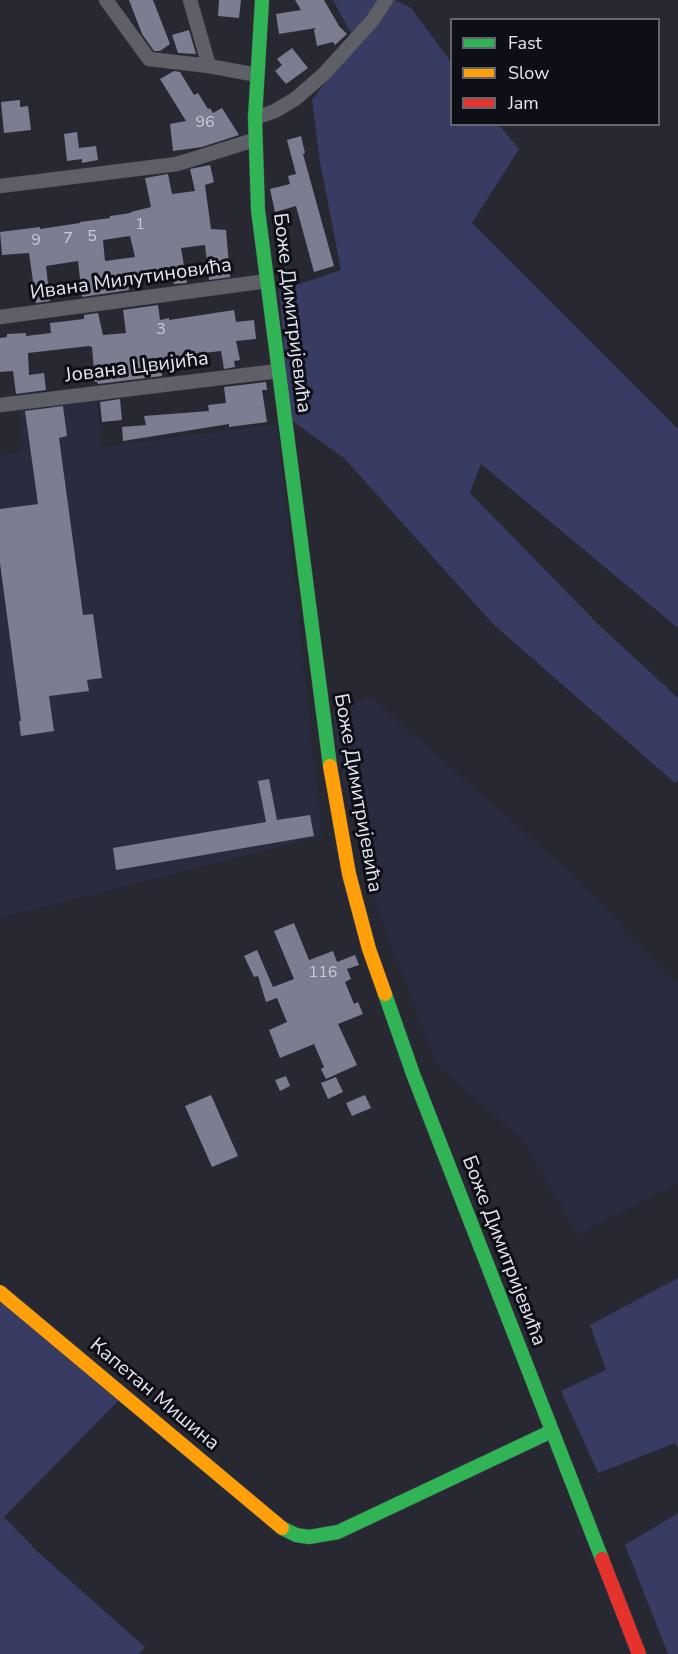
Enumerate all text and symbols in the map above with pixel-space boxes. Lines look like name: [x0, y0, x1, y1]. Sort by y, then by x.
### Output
legend: [450, 18, 660, 126]
text: Fast: [508, 31, 542, 55]
text: Slow: [508, 61, 549, 85]
text: Jam: [508, 91, 539, 115]
house number: 96: [195, 113, 215, 133]
street label: Боже Димитријевића: [267, 212, 315, 414]
house number: 1: [135, 215, 145, 235]
house number: 5: [87, 227, 97, 247]
house number: 7: [63, 229, 73, 249]
house number: 9: [31, 231, 41, 251]
street label: Ивана Милутиновића: [29, 254, 233, 306]
house number: 3: [156, 320, 166, 340]
street label: Јована Цвијића: [64, 347, 210, 389]
street label: Боже Димитријевића: [328, 692, 386, 894]
house number: 116: [309, 963, 337, 983]
street label: Боже Димитријевића: [456, 1153, 550, 1349]
street label: Капетан Мишина: [84, 1334, 224, 1456]

